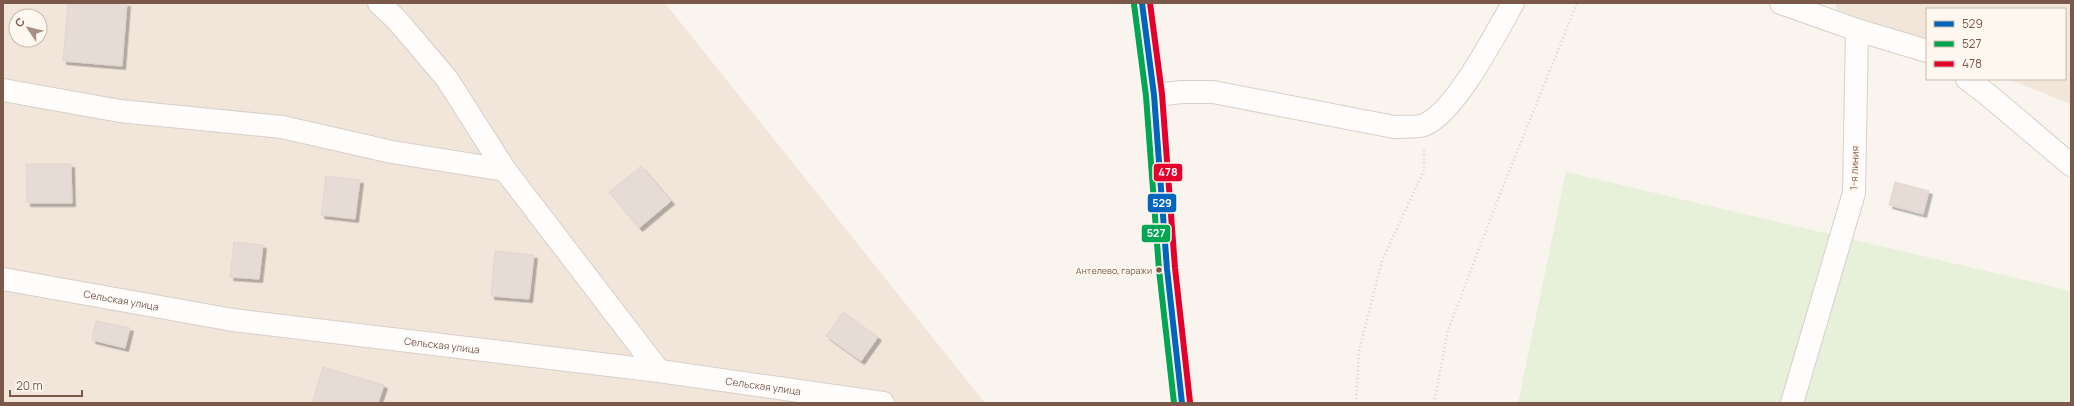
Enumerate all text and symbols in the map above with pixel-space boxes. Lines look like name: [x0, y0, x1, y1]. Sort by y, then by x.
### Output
north arrow: [8, 8, 48, 48]
legend: [1926, 8, 2066, 80]
text: С: [11, 14, 28, 30]
text: 529: [1962, 15, 1983, 32]
text: 527: [1962, 35, 1981, 52]
text: 478: [1962, 55, 1982, 72]
street label: 1-я линия: [1846, 146, 1862, 190]
line badge: 478: [1153, 163, 1183, 182]
text: 478: [1158, 164, 1178, 179]
line badge: 529: [1147, 193, 1177, 213]
text: 529: [1152, 195, 1172, 210]
line badge: 527: [1141, 224, 1171, 243]
text: 527: [1147, 225, 1165, 240]
place label: Антелево, гаражи: [1076, 264, 1152, 277]
marker: Антелево, гаражи: [1154, 265, 1164, 275]
street label: Сельская улица: [82, 286, 160, 314]
street label: Сельская улица: [403, 334, 480, 356]
scale bar: [10, 372, 82, 398]
street label: Сельская улица: [725, 374, 802, 398]
text: 20 m: [16, 377, 43, 394]

